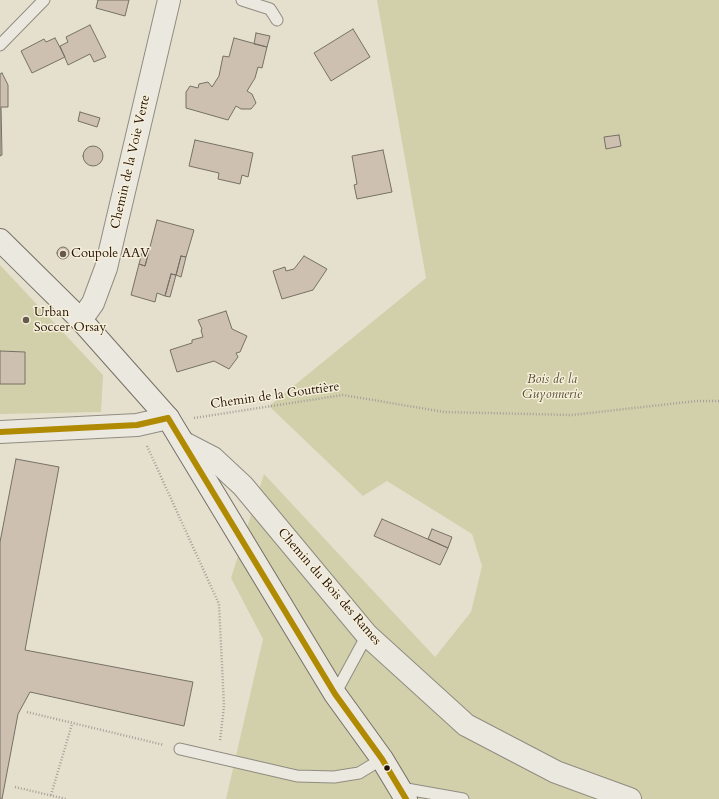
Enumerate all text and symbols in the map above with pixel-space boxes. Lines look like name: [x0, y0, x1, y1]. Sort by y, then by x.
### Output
street label: Chemin de la Voie Verte: [108, 93, 154, 231]
place label: Coupole AAV: [71, 246, 150, 262]
marker: Coupole AAV: [58, 249, 68, 259]
place label: Urban Soccer Orsay: [34, 305, 106, 336]
marker: Urban Soccer Orsay: [21, 315, 31, 325]
park label: Bois de la Guyonnerie: [522, 372, 582, 403]
street label: Chemin de la Gouttière: [209, 379, 341, 413]
street label: Chemin du Bois des Rames: [274, 525, 384, 649]
unlabelled marker: [382, 763, 392, 773]

